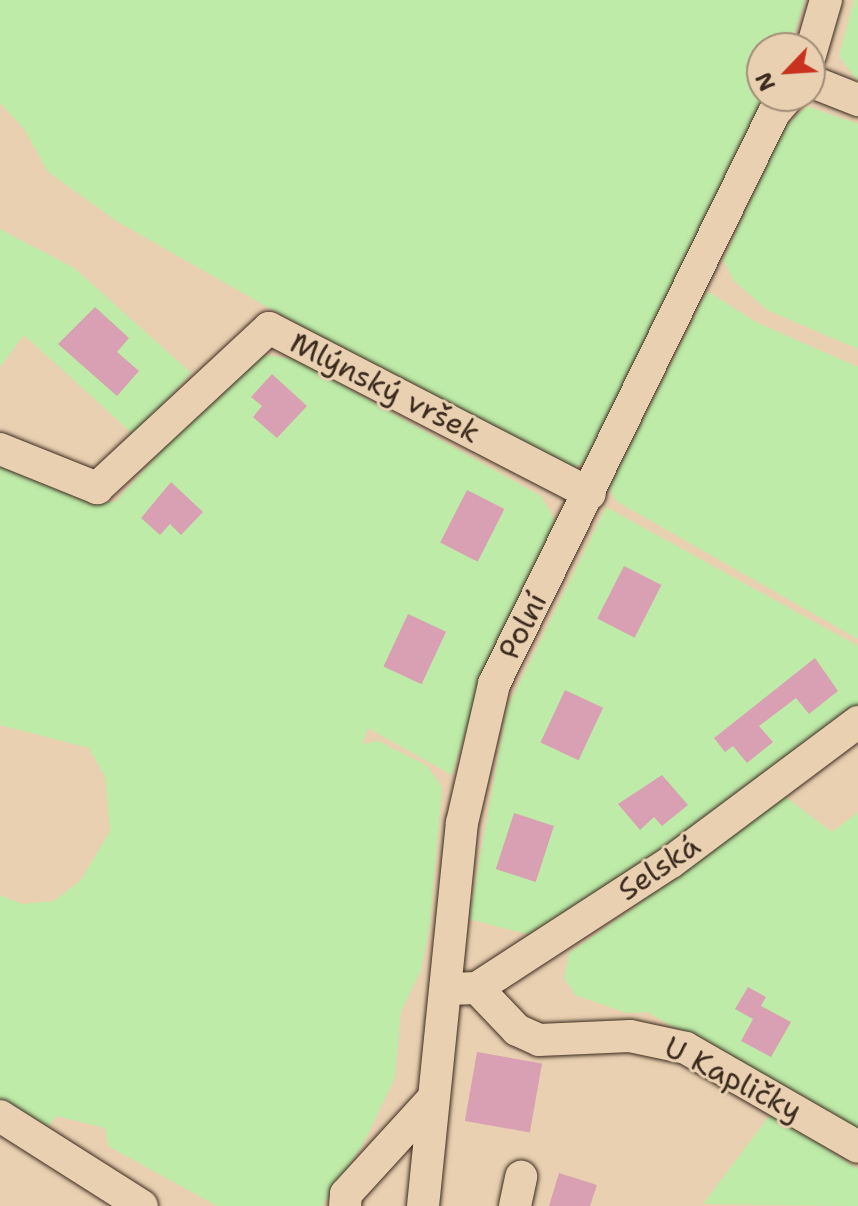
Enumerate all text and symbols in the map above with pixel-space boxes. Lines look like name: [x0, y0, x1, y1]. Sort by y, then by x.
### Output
north arrow: [746, 32, 826, 112]
text: N: [749, 67, 782, 96]
street label: Mlýnský vršek: [284, 325, 486, 451]
street label: Polní: [491, 587, 555, 665]
street label: Selská: [611, 828, 707, 908]
street label: U Kapličky: [658, 1029, 808, 1129]

